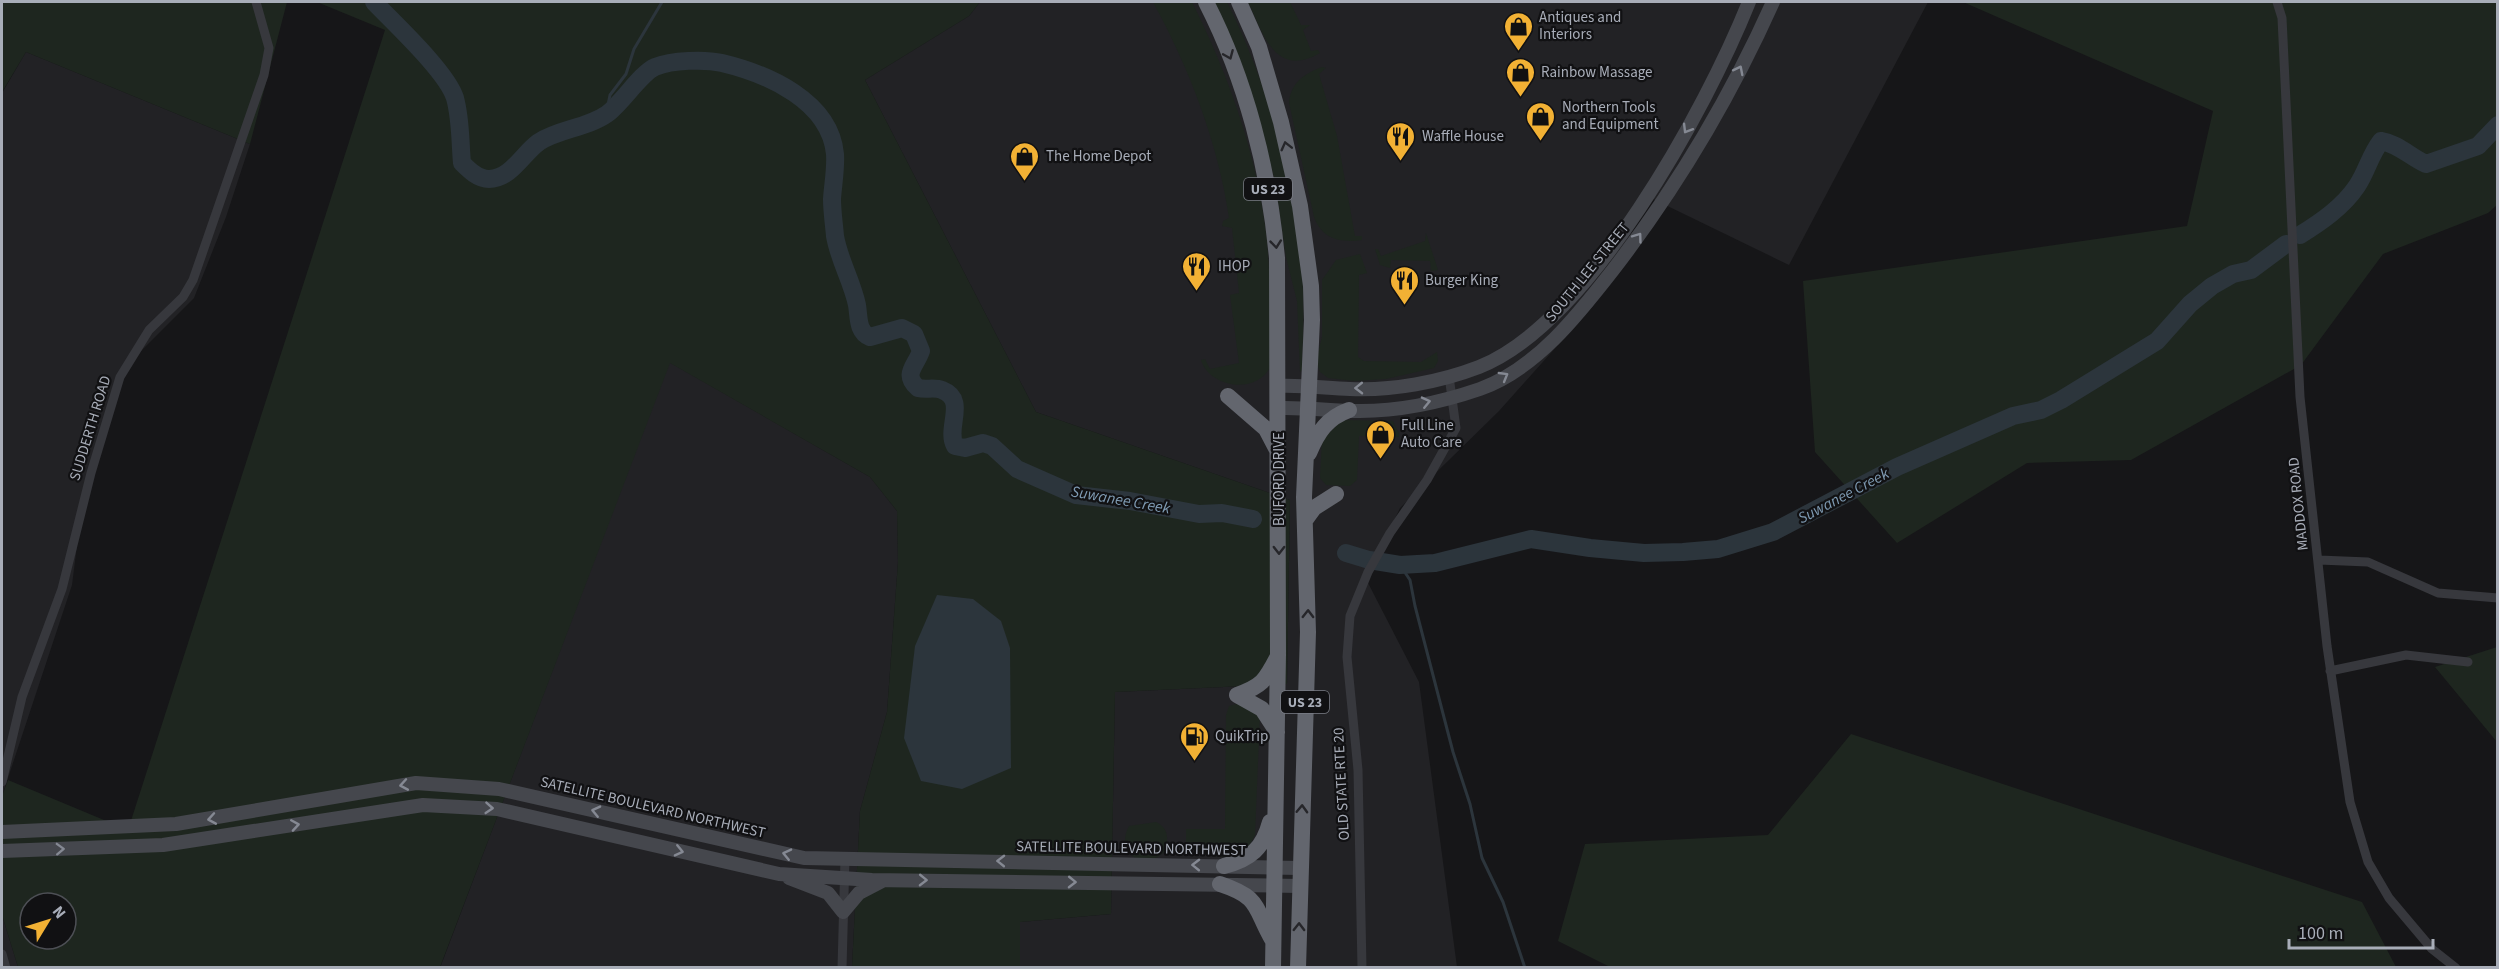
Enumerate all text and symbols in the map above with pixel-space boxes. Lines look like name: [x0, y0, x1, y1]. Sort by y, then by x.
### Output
place label: Antiques and Interiors: [1539, 7, 1621, 45]
shop icon: Antiques and Interiors: [1502, 10, 1534, 52]
one-way arrow: [1222, 49, 1234, 60]
shop icon: Rainbow Massage: [1504, 56, 1536, 98]
place label: Rainbow Massage: [1541, 62, 1652, 83]
one-way arrow: [1732, 66, 1744, 77]
place label: Northern Tools and Equipment: [1562, 97, 1659, 135]
shop icon: Northern Tools and Equipment: [1525, 100, 1557, 142]
restaurant icon: Waffle House: [1385, 120, 1417, 162]
one-way arrow: [1682, 123, 1694, 133]
place label: Waffle House: [1422, 126, 1504, 147]
shop icon: The Home Depot: [1009, 140, 1041, 182]
one-way arrow: [1281, 141, 1293, 152]
place label: The Home Depot: [1046, 146, 1151, 167]
road number: US 23: [1244, 178, 1292, 200]
street label: SOUTH LEE STREET: [1541, 218, 1634, 327]
one-way arrow: [1631, 232, 1642, 243]
one-way arrow: [1269, 239, 1282, 248]
restaurant icon: IHOP: [1181, 250, 1213, 292]
place label: IHOP: [1218, 256, 1250, 277]
restaurant icon: Burger King: [1388, 264, 1420, 306]
place label: Burger King: [1425, 270, 1499, 291]
one-way arrow: [1498, 372, 1508, 383]
street label: SUDDERTH ROAD: [65, 373, 116, 483]
one-way arrow: [1355, 382, 1364, 395]
one-way arrow: [1420, 397, 1430, 410]
place label: Full Line Auto Care: [1401, 415, 1462, 453]
shop icon: Full Line Auto Care: [1364, 418, 1396, 460]
street label: BUFORD DRIVE: [1269, 432, 1290, 526]
street label: MADDOX ROAD: [2283, 456, 2314, 552]
water label: Suwanee Creek: [1794, 462, 1893, 529]
water label: Suwanee Creek: [1070, 480, 1173, 520]
one-way arrow: [1273, 546, 1285, 555]
one-way arrow: [1302, 610, 1314, 619]
road number: US 23: [1281, 691, 1329, 713]
fuel station icon: QuikTrip: [1178, 720, 1210, 762]
place label: QuikTrip: [1215, 726, 1268, 747]
street label: OLD STATE RTE 20: [1328, 727, 1355, 841]
street label: SATELLITE BOULEVARD NORTHWEST: [538, 771, 767, 844]
one-way arrow: [400, 779, 409, 791]
one-way arrow: [484, 802, 493, 815]
one-way arrow: [592, 805, 602, 818]
one-way arrow: [1296, 805, 1308, 814]
one-way arrow: [207, 812, 217, 824]
one-way arrow: [290, 819, 300, 832]
street label: SATELLITE BOULEVARD NORTHWEST: [1016, 836, 1246, 861]
one-way arrow: [55, 843, 64, 856]
one-way arrow: [674, 843, 684, 856]
one-way arrow: [782, 848, 792, 861]
one-way arrow: [996, 855, 1005, 868]
one-way arrow: [1191, 859, 1200, 872]
one-way arrow: [919, 874, 928, 886]
one-way arrow: [1068, 876, 1077, 888]
north arrow: [18, 891, 78, 951]
text: N: [47, 901, 71, 923]
scale bar: [2289, 912, 2433, 950]
text: 100 m: [2298, 921, 2343, 946]
one-way arrow: [1293, 922, 1305, 931]

